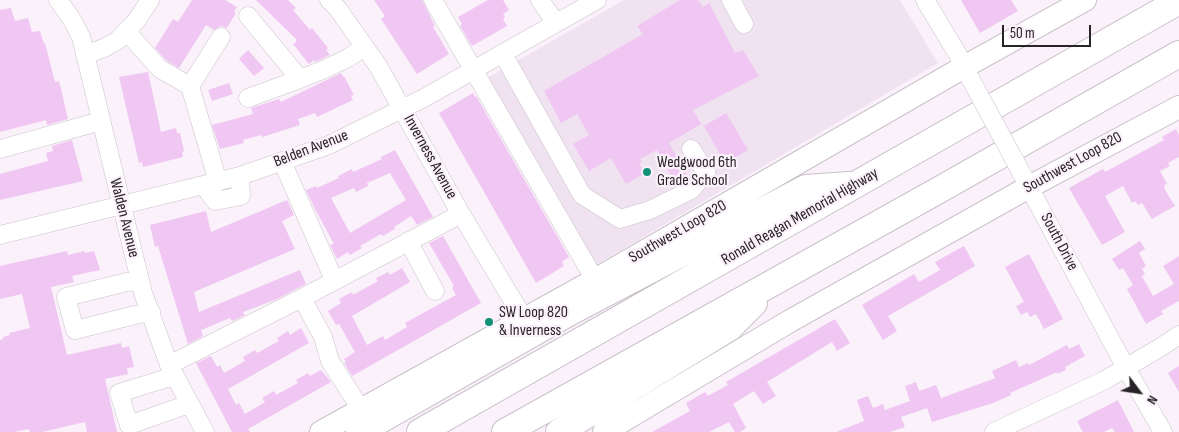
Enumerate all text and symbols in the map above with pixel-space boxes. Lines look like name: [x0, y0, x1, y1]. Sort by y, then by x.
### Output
scale bar: [1004, 15, 1093, 47]
text: 50 m: [1010, 24, 1035, 43]
street label: Inverness Avenue: [399, 112, 461, 202]
street label: Belden Avenue: [271, 126, 351, 172]
street label: Southwest Loop 820: [1020, 128, 1126, 198]
place label: Wedgwood 6th Grade School: [657, 153, 737, 191]
street label: Ronald Reagan Memorial Highway: [718, 164, 882, 270]
marker: Wedgwood 6th Grade School: [641, 166, 653, 178]
street label: Walden Avenue: [105, 177, 143, 259]
street label: Southwest Loop 820: [626, 196, 730, 268]
street label: South Drive: [1036, 210, 1082, 274]
place label: SW Loop 820 & Inverness: [499, 303, 568, 341]
marker: SW Loop 820 & Inverness: [483, 316, 495, 328]
north arrow: [1114, 367, 1164, 417]
text: N: [1143, 392, 1162, 408]

